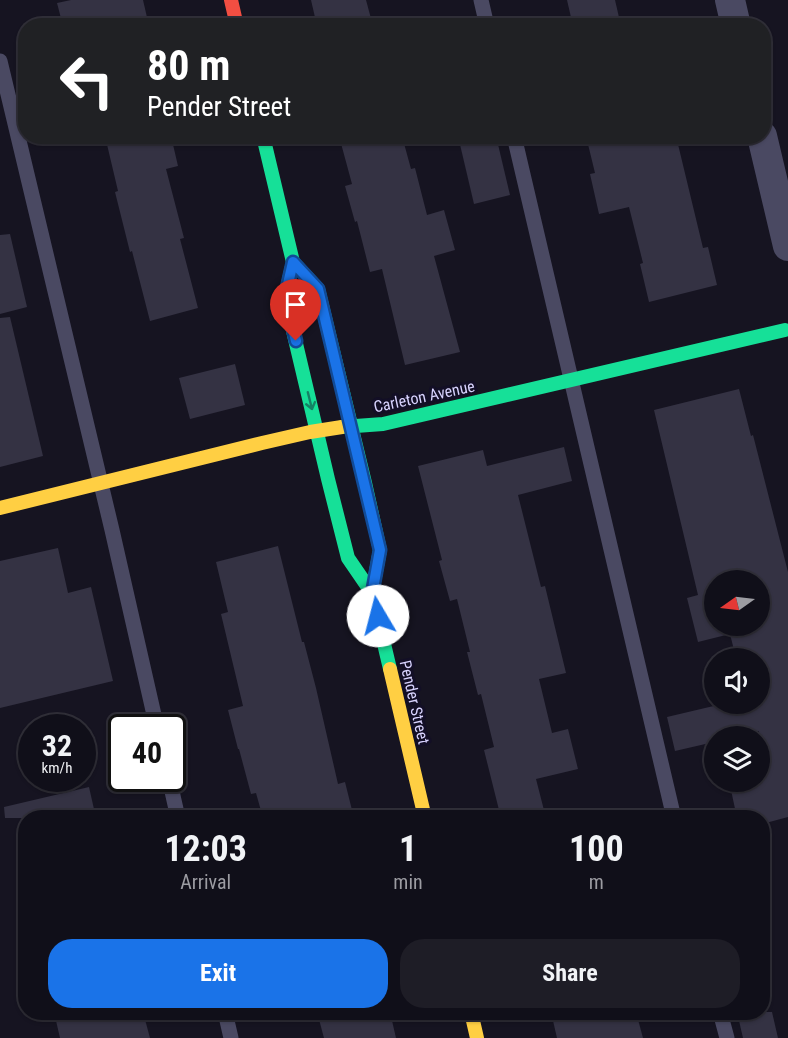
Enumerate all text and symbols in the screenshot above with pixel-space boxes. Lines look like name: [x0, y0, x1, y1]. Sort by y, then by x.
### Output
text: 80 m: [147, 41, 230, 90]
icon: left: [48, 42, 126, 120]
text: Pender Street: [147, 91, 291, 123]
pin: [270, 279, 321, 341]
icon: arrive: [279, 288, 312, 321]
street label: Carleton Avenue: [372, 377, 476, 416]
one-way arrow: [304, 391, 316, 410]
north arrow: [704, 570, 770, 636]
map controls: [704, 570, 770, 792]
position arrow: [346, 584, 410, 648]
button: sound: [704, 648, 770, 714]
street label: Pender Street: [396, 658, 433, 746]
speed limit sign: 40: [108, 714, 186, 792]
button: layers: [704, 726, 770, 792]
text: 32: [42, 728, 72, 763]
text: km/h: [42, 759, 72, 777]
text: 12:03: [164, 828, 247, 870]
text: 1: [399, 828, 417, 870]
text: 100: [569, 828, 624, 870]
text: Arrival: [180, 870, 231, 894]
text: min: [393, 870, 423, 894]
text: m: [589, 870, 604, 894]
button: Exit: [48, 939, 388, 1008]
button: Share: [400, 939, 740, 1008]

